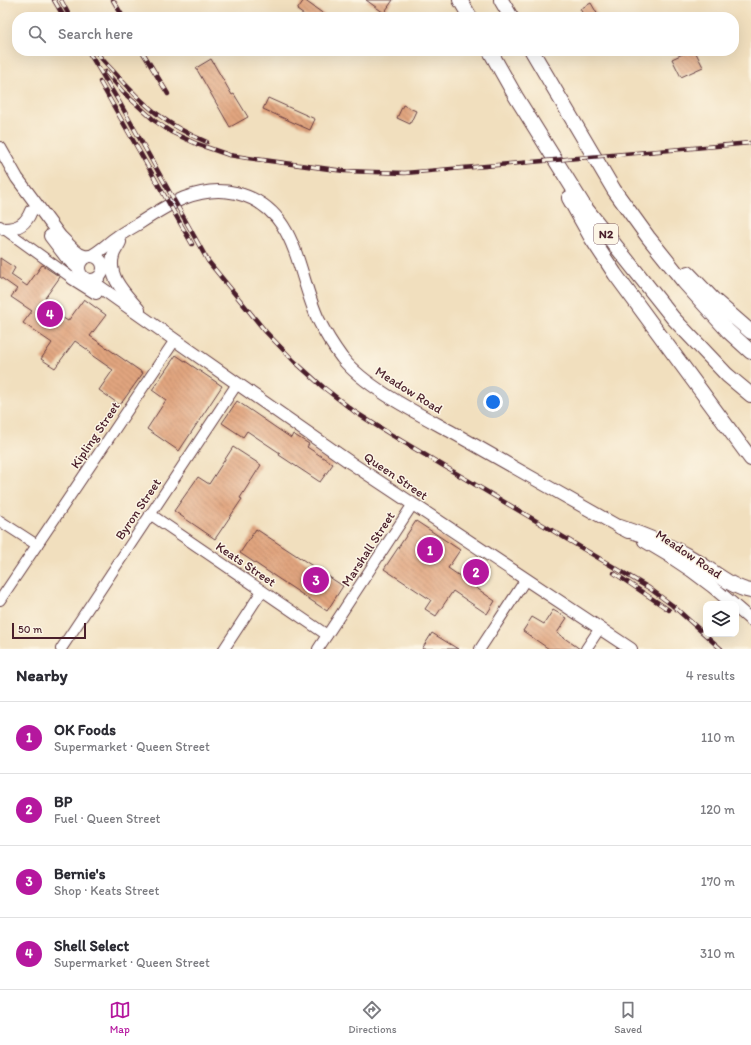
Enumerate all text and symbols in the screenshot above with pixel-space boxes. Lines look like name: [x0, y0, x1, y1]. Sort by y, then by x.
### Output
search box: [12, 12, 739, 56]
icon: search: [26, 23, 48, 45]
text: Search here: [58, 25, 133, 43]
road number: N2: [594, 224, 618, 244]
pin: 4: [37, 299, 63, 329]
street label: Meadow Road: [373, 363, 445, 417]
your location: [483, 392, 503, 412]
street label: Kipling Street: [67, 399, 123, 471]
street label: Queen Street: [361, 449, 431, 503]
street label: Byron Street: [112, 475, 164, 543]
street label: Marshall Street: [338, 509, 398, 589]
street label: Meadow Road: [653, 526, 725, 582]
pin: 1: [417, 535, 443, 565]
street label: Keats Street: [213, 538, 279, 590]
pin: 2: [463, 557, 489, 587]
pin: 3: [303, 565, 329, 595]
map controls: [703, 601, 739, 637]
button: layers: [703, 601, 739, 637]
scale bar: [12, 621, 86, 640]
text: 50 m: [18, 623, 42, 636]
text: Nearby: [16, 665, 68, 685]
text: 4 results: [686, 668, 735, 683]
text: OK Foods: [54, 721, 116, 739]
text: 1: [26, 730, 32, 745]
text: 110 m: [701, 730, 735, 745]
text: Supermarket · Queen Street: [54, 739, 210, 754]
text: BP: [54, 793, 72, 811]
text: 2: [26, 802, 32, 817]
text: 120 m: [700, 802, 735, 817]
text: Fuel · Queen Street: [54, 811, 160, 826]
text: Bernie's: [54, 865, 105, 883]
text: 3: [25, 874, 33, 889]
text: 170 m: [701, 874, 735, 889]
text: Shop · Keats Street: [54, 883, 159, 898]
text: Shell Select: [54, 937, 129, 955]
text: 4: [25, 946, 33, 961]
text: 310 m: [700, 946, 735, 961]
text: Supermarket · Queen Street: [54, 955, 210, 970]
tab: Map: [109, 999, 131, 1036]
tab: Directions: [348, 999, 397, 1036]
tab: Saved: [614, 999, 642, 1036]

